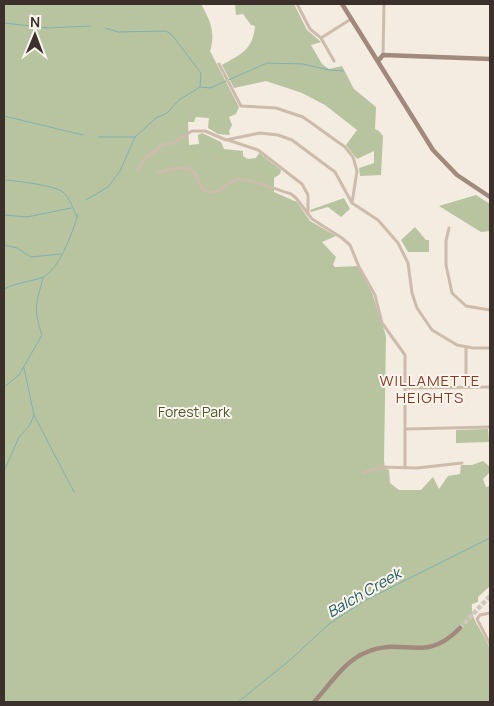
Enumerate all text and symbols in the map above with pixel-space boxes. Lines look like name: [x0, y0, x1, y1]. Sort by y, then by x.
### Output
north arrow: [10, 10, 60, 60]
text: N: [30, 12, 40, 31]
district label: WILLAMETTE HEIGHTS: [380, 370, 480, 408]
park label: Forest Park: [158, 402, 231, 421]
water label: Balch Creek: [323, 562, 407, 622]

